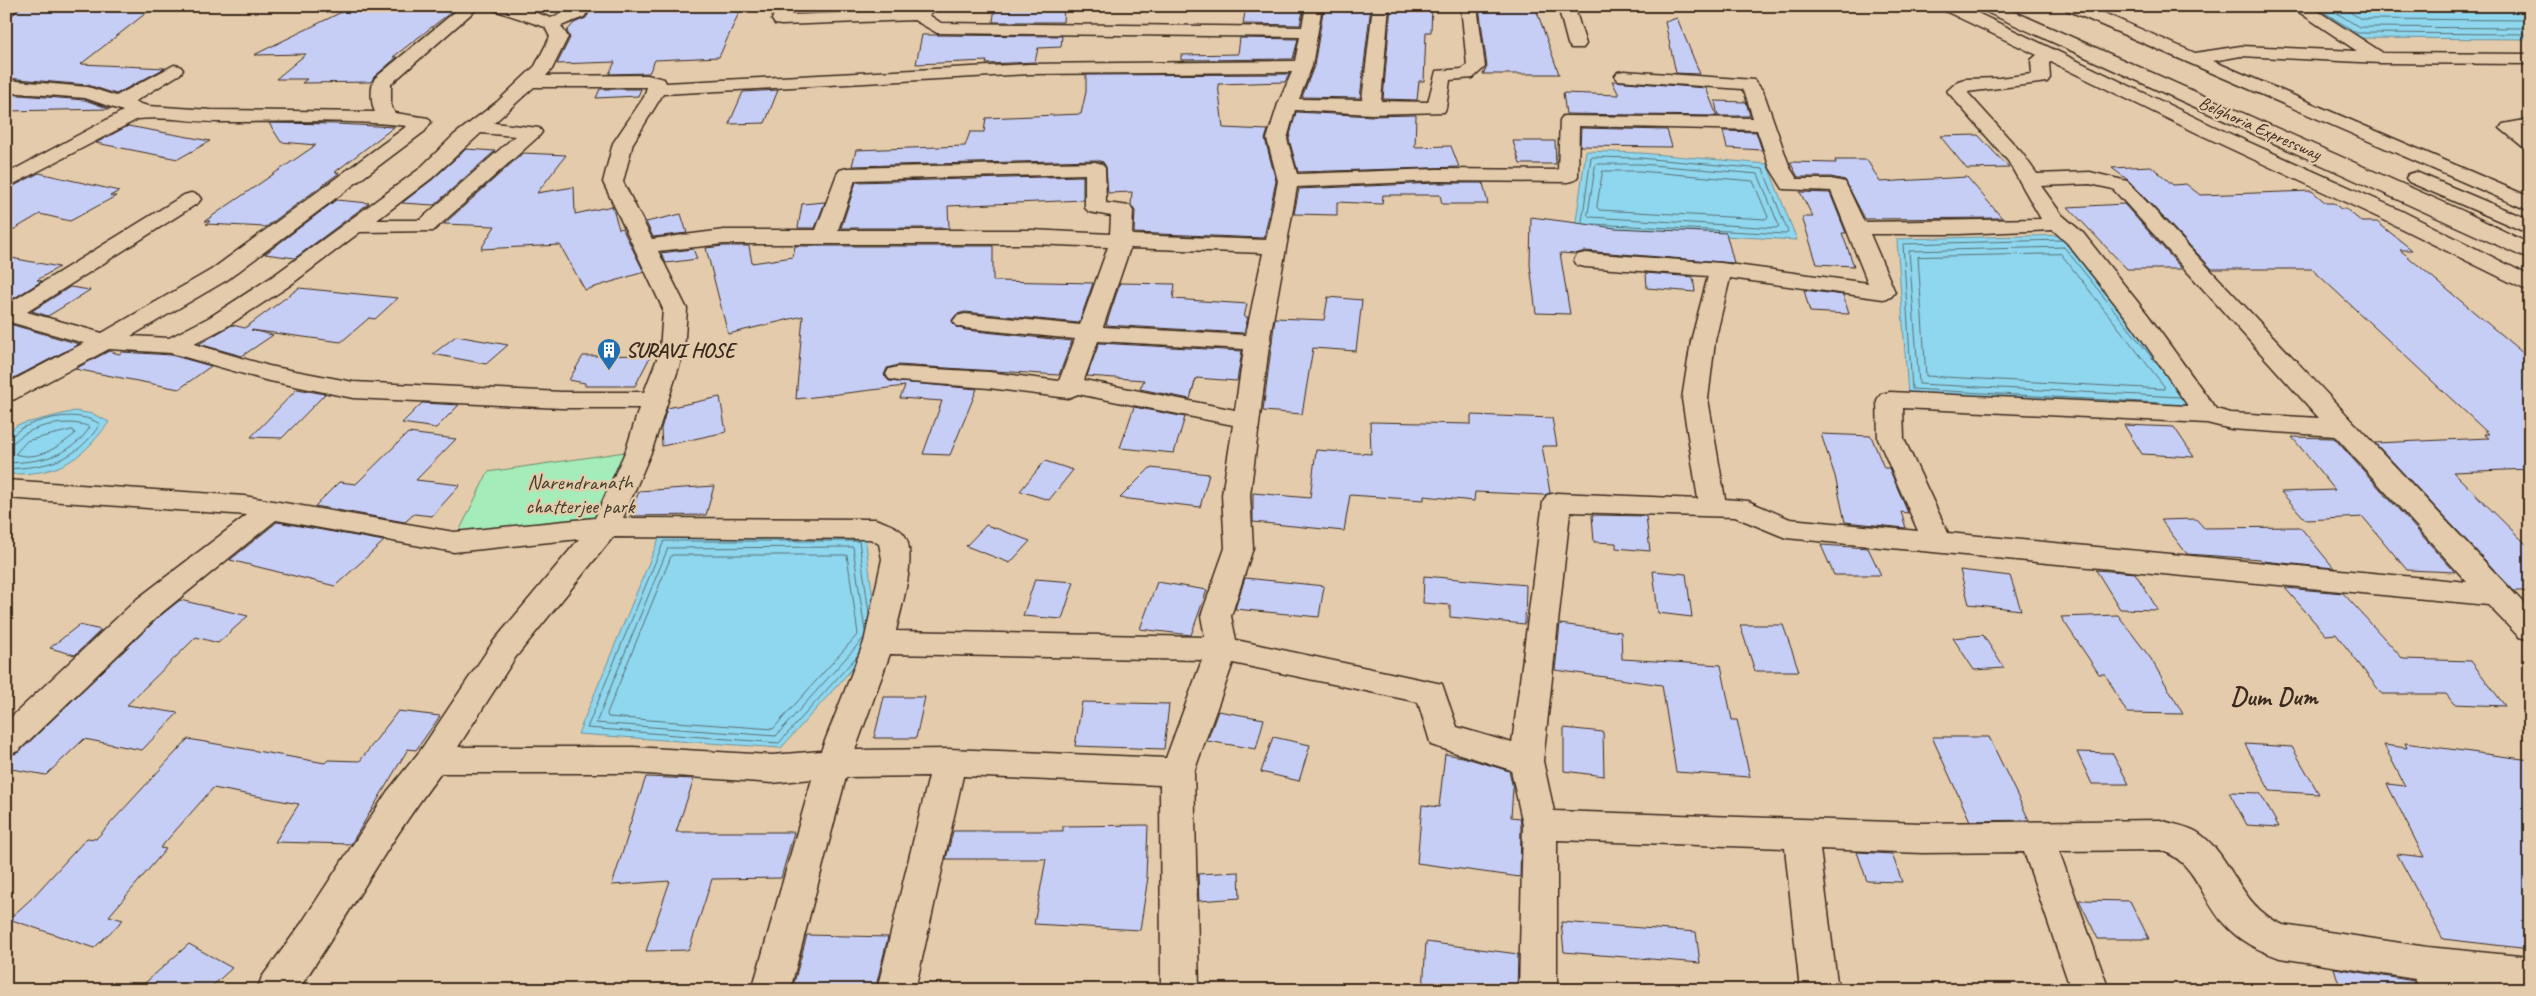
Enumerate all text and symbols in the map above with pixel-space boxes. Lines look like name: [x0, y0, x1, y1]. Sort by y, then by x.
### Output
street label: Belghoria Expressway: [2196, 91, 2326, 166]
building icon: SURAVI HOSE: [596, 337, 622, 371]
place label: SURAVI HOSE: [626, 337, 738, 363]
park label: Narendranath chatterjee park: [525, 469, 636, 519]
district label: Dum Dum: [2231, 680, 2319, 713]

